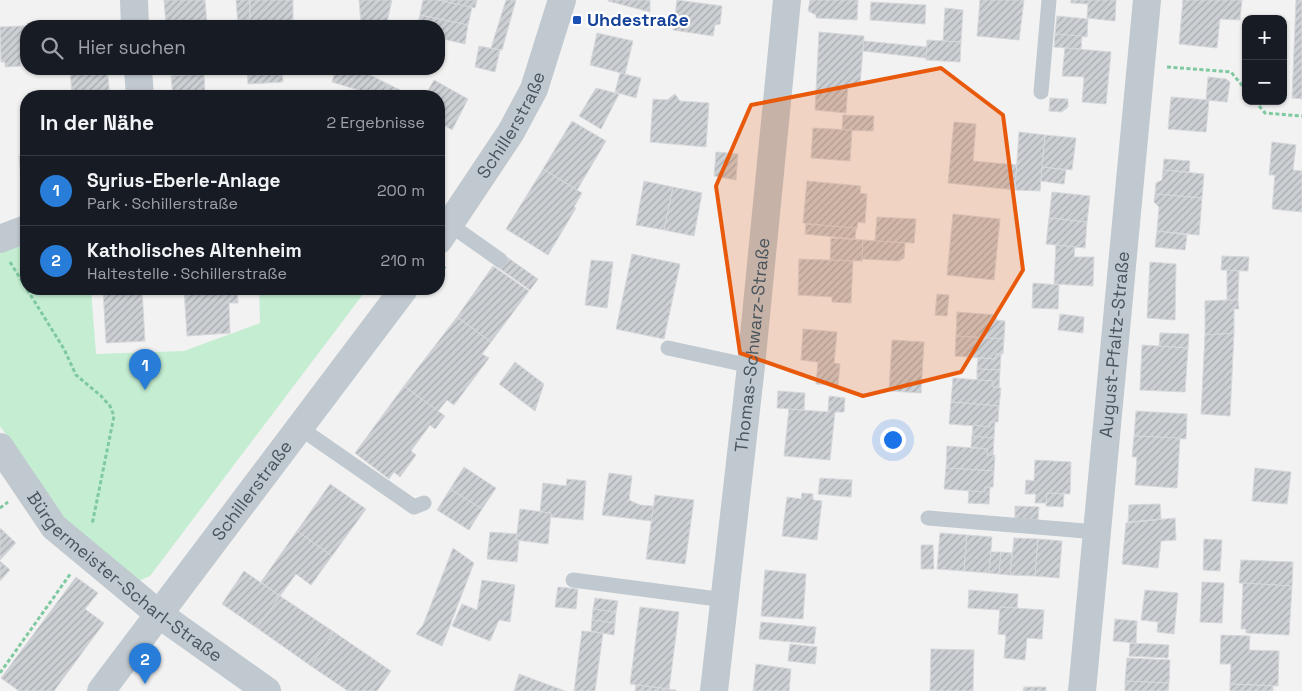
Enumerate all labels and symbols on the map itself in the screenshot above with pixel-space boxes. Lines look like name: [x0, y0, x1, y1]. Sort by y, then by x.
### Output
place label: Uhdestraße: [587, 8, 689, 31]
marker: Uhdestraße: [571, 14, 583, 26]
street label: Schillerstraße: [471, 69, 550, 183]
street label: Thomas-Schwarz-Straße: [729, 237, 775, 454]
street label: August-Pfaltz-Straße: [1094, 250, 1134, 439]
pin: 1: [129, 349, 161, 390]
your location: [880, 427, 906, 453]
street label: Schillerstraße: [206, 436, 297, 545]
street label: Bürgermeister-Scharl-Straße: [22, 487, 227, 667]
pin: 2: [129, 643, 161, 684]

